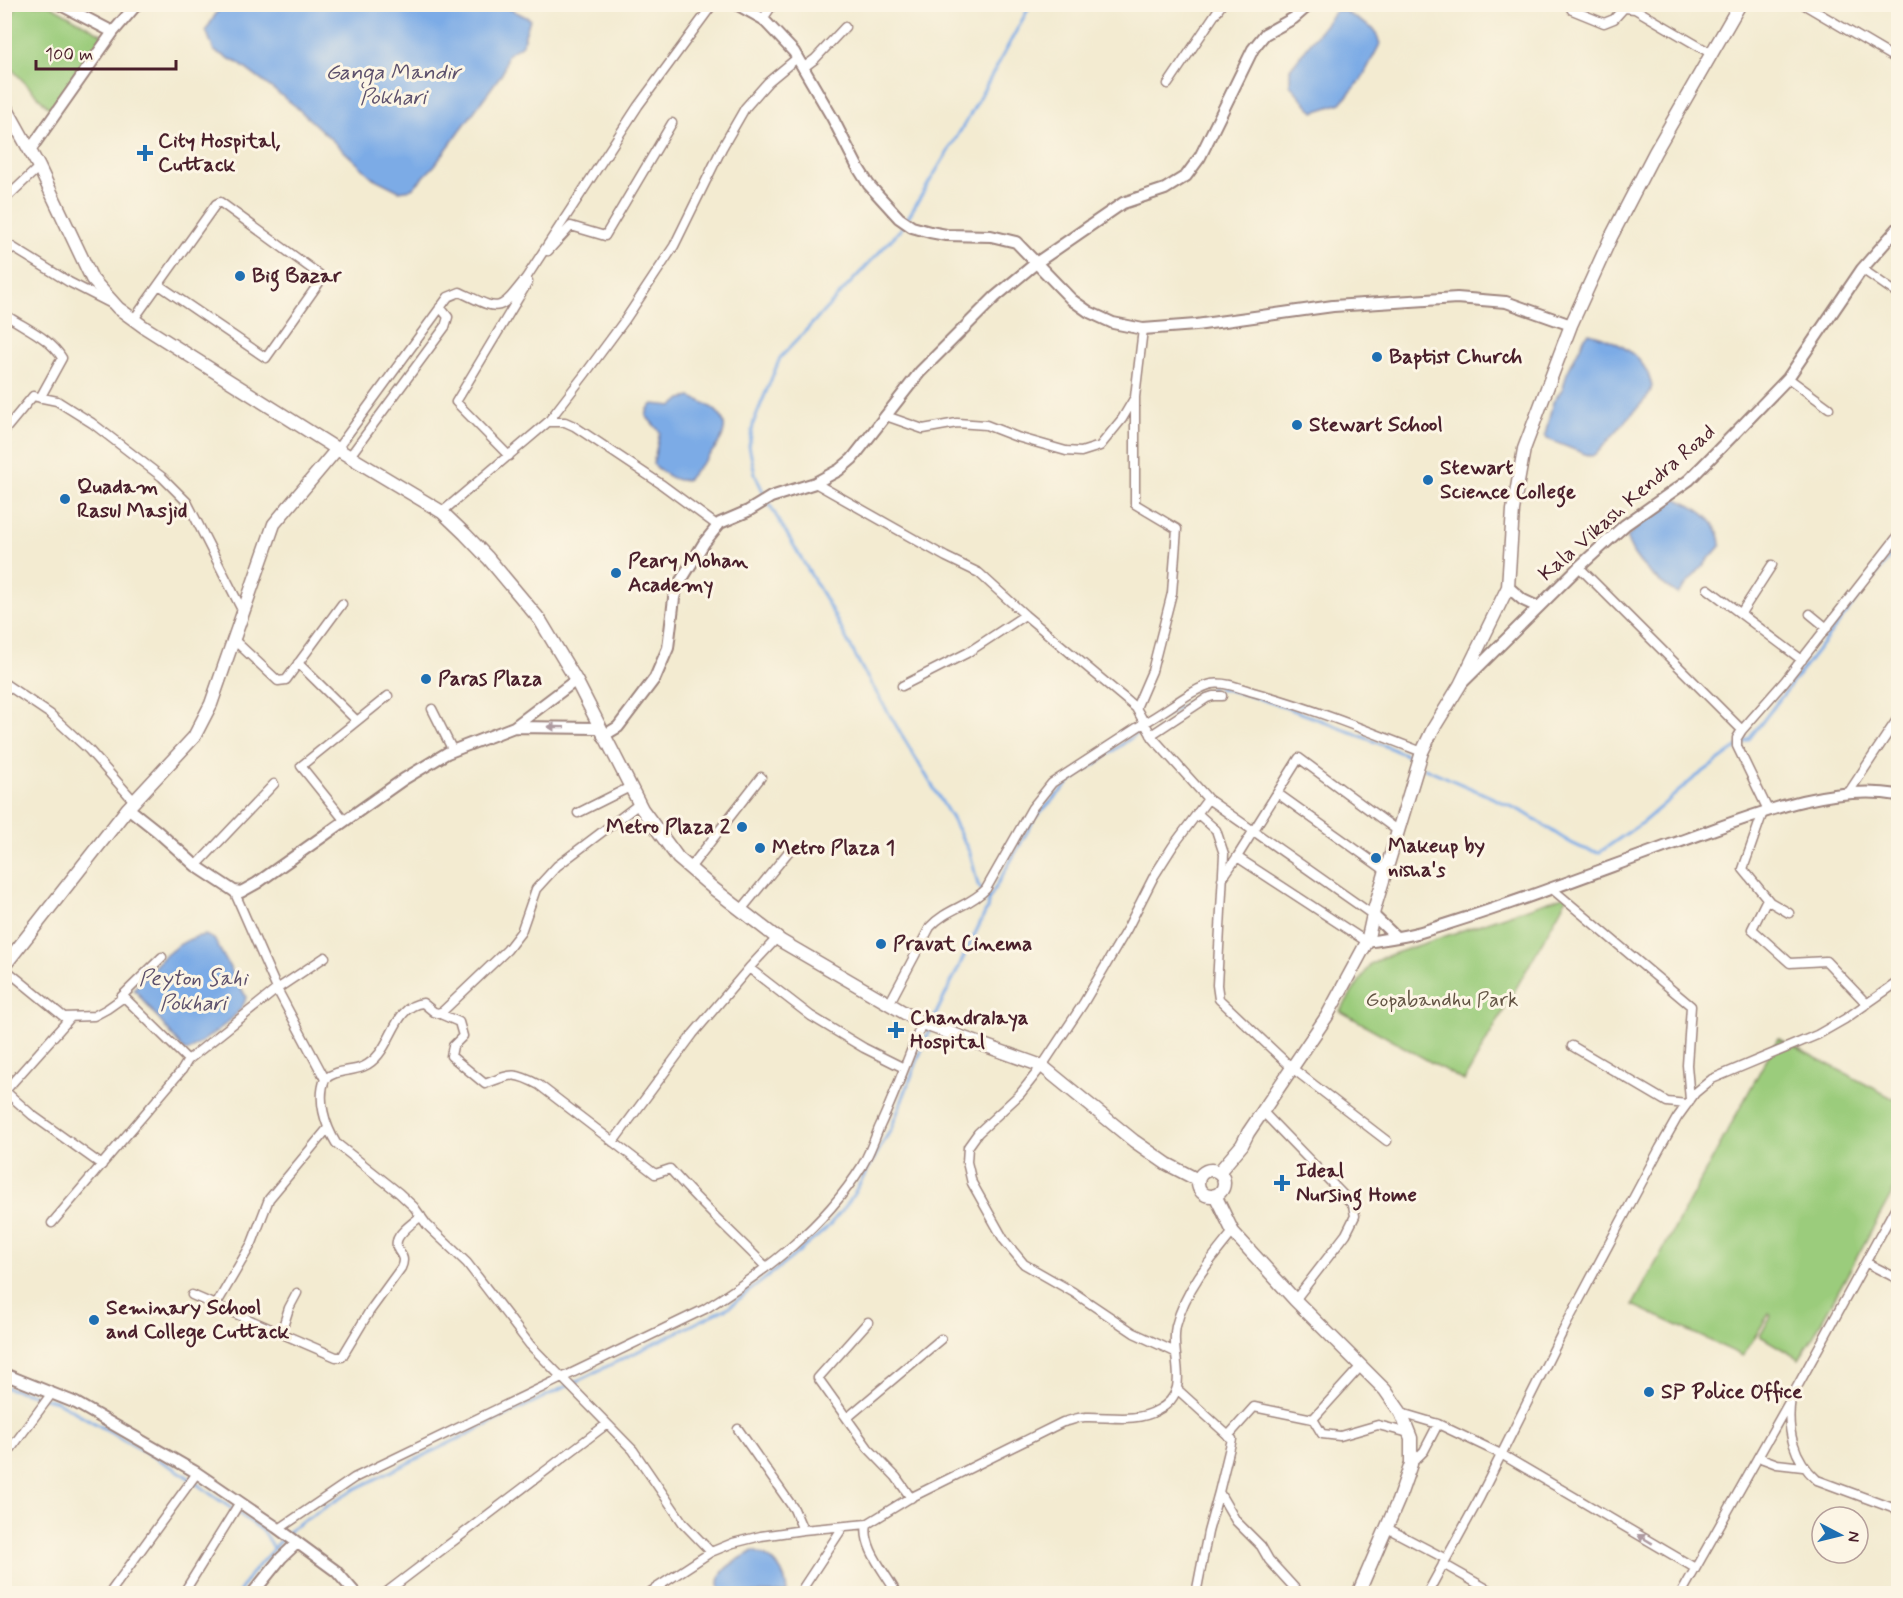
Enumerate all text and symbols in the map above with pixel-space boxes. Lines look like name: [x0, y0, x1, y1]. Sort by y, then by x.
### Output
scale bar: [36, 33, 176, 71]
text: 100 m: [45, 43, 93, 67]
water label: Ganga Mandir Pokhari: [325, 59, 463, 112]
place label: City Hospital, Cuttack: [158, 127, 281, 179]
marker: City Hospital, Cuttack: [136, 144, 154, 162]
place label: Big Bazar: [252, 262, 343, 292]
marker: Big Bazar: [233, 269, 247, 283]
place label: Baptist Church: [1389, 343, 1523, 371]
marker: Baptist Church: [1370, 350, 1384, 364]
place label: Stewart School: [1309, 411, 1443, 439]
marker: Stewart School: [1290, 418, 1304, 432]
street label: Kala Vikash Kendra Road: [1533, 418, 1721, 588]
place label: Stewart Science College: [1440, 454, 1576, 508]
place label: Quadam Rasul Masjid: [77, 473, 187, 525]
marker: Stewart Science College: [1421, 473, 1435, 487]
marker: Quadam Rasul Masjid: [58, 492, 72, 506]
place label: Peary Mohan Academy: [628, 547, 748, 599]
marker: Peary Mohan Academy: [609, 566, 623, 580]
place label: Paras Plaza: [438, 665, 542, 693]
marker: Paras Plaza: [419, 672, 433, 686]
one-way arrow: [547, 722, 566, 732]
place label: Metro Plaza 2: [606, 813, 731, 841]
marker: Metro Plaza 2: [735, 820, 749, 834]
place label: Makeup by nisha's: [1388, 832, 1485, 884]
place label: Metro Plaza 1: [772, 834, 895, 862]
marker: Metro Plaza 1: [753, 841, 767, 855]
marker: Makeup by nisha's: [1369, 851, 1383, 865]
place label: Pravat Cinema: [893, 930, 1032, 958]
marker: Pravat Cinema: [874, 937, 888, 951]
water label: Peyton Sahi Pokhari: [139, 965, 249, 1018]
park label: Gopabandhu Park: [1366, 986, 1518, 1014]
place label: Chandralaya Hospital: [910, 1004, 1029, 1056]
marker: Chandralaya Hospital: [887, 1021, 905, 1039]
place label: Ideal Nursing Home: [1296, 1157, 1417, 1211]
marker: Ideal Nursing Home: [1273, 1174, 1291, 1192]
place label: Seminary School and College Cuttack: [106, 1294, 290, 1348]
marker: Seminary School and College Cuttack: [87, 1313, 101, 1327]
place label: SP Police Office: [1661, 1378, 1803, 1406]
marker: SP Police Office: [1642, 1385, 1656, 1399]
north arrow: [1810, 1505, 1870, 1565]
text: N: [1842, 1530, 1864, 1543]
one-way arrow: [1637, 1533, 1653, 1544]

